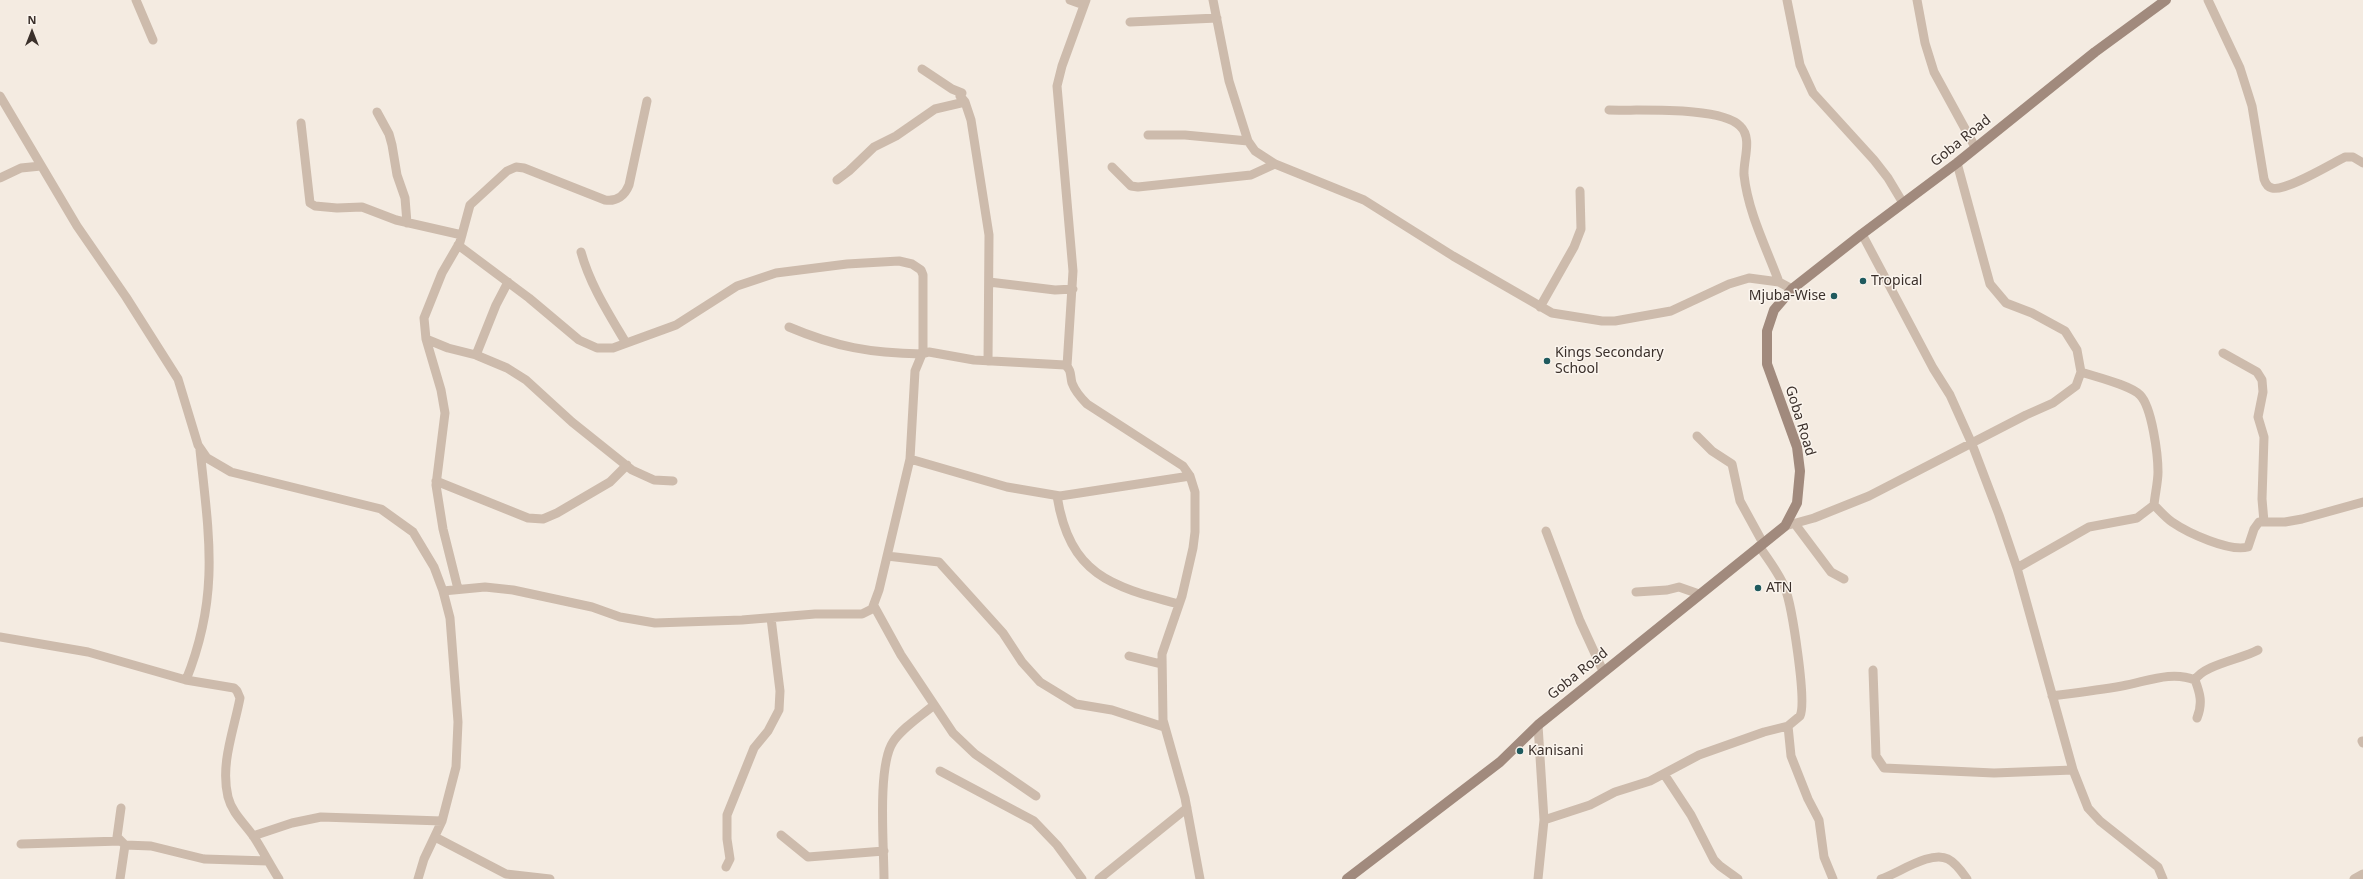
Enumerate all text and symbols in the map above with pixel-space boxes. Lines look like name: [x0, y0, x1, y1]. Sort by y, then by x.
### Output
north arrow: [12, 12, 52, 52]
text: N: [28, 12, 36, 27]
street label: Goba Road: [1928, 112, 1994, 170]
place label: Tropical: [1871, 273, 1922, 289]
marker: Tropical: [1858, 276, 1868, 286]
place label: Mjuba-Wise: [1749, 288, 1826, 304]
marker: Mjuba-Wise: [1829, 291, 1839, 301]
place label: Kings Secondary School: [1555, 345, 1664, 378]
marker: Kings Secondary School: [1542, 356, 1552, 366]
street label: Goba Road: [1781, 384, 1819, 458]
place label: ATN: [1766, 580, 1792, 596]
marker: ATN: [1753, 583, 1763, 593]
street label: Goba Road: [1545, 645, 1611, 703]
place label: Kanisani: [1528, 743, 1584, 759]
marker: Kanisani: [1515, 746, 1525, 756]

